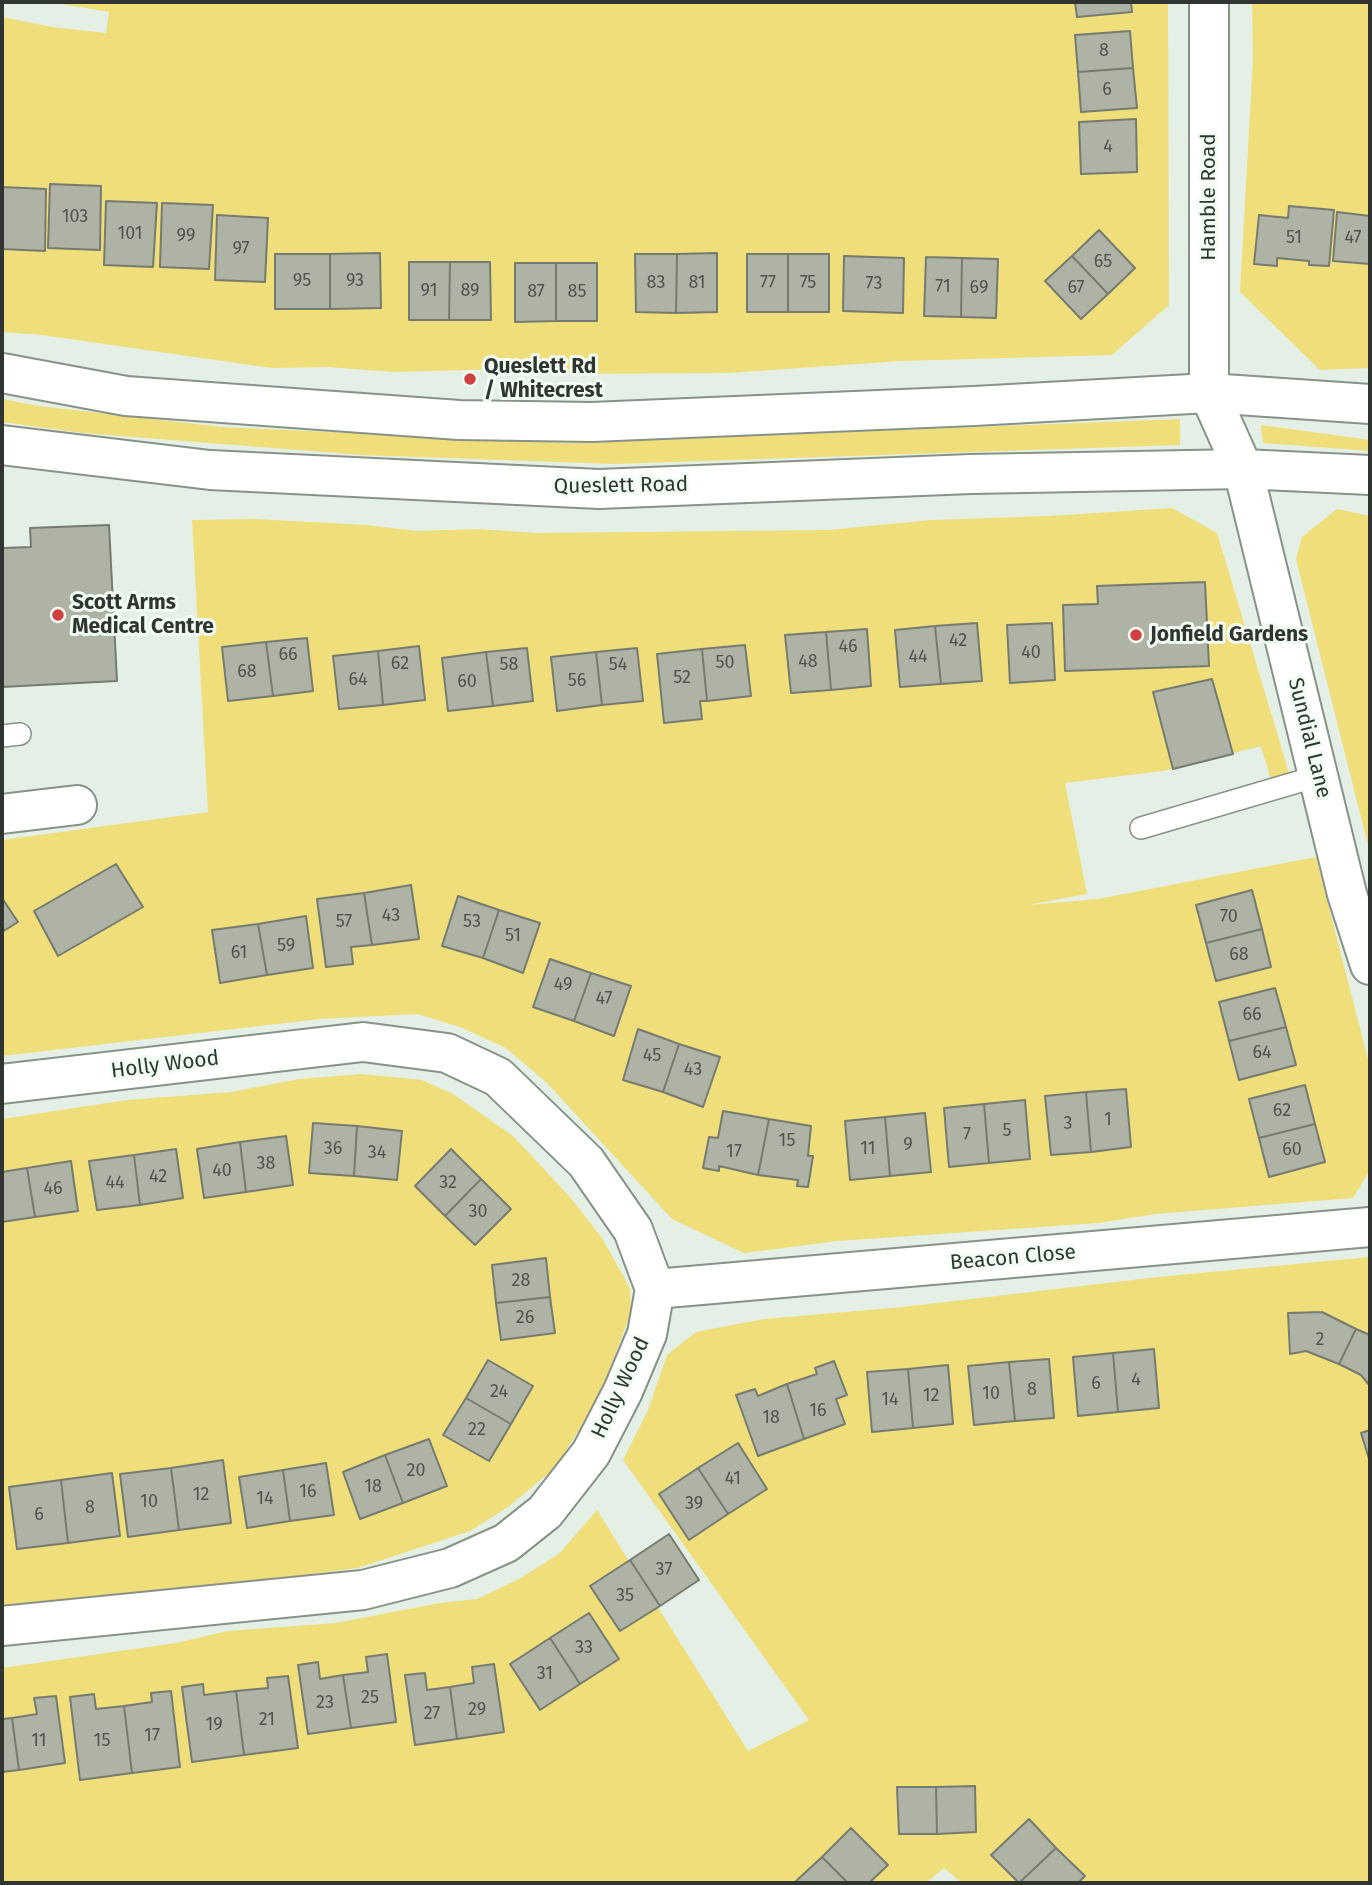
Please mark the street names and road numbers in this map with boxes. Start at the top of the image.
street label: Hamble Road [1196,133,1222,261]
street label: Queslett Road [553,472,689,500]
street label: Sundial Lane [1282,675,1336,801]
street label: Holly Wood [109,1046,221,1084]
street label: Beacon Close [949,1240,1077,1276]
street label: Holly Wood [587,1333,655,1443]

